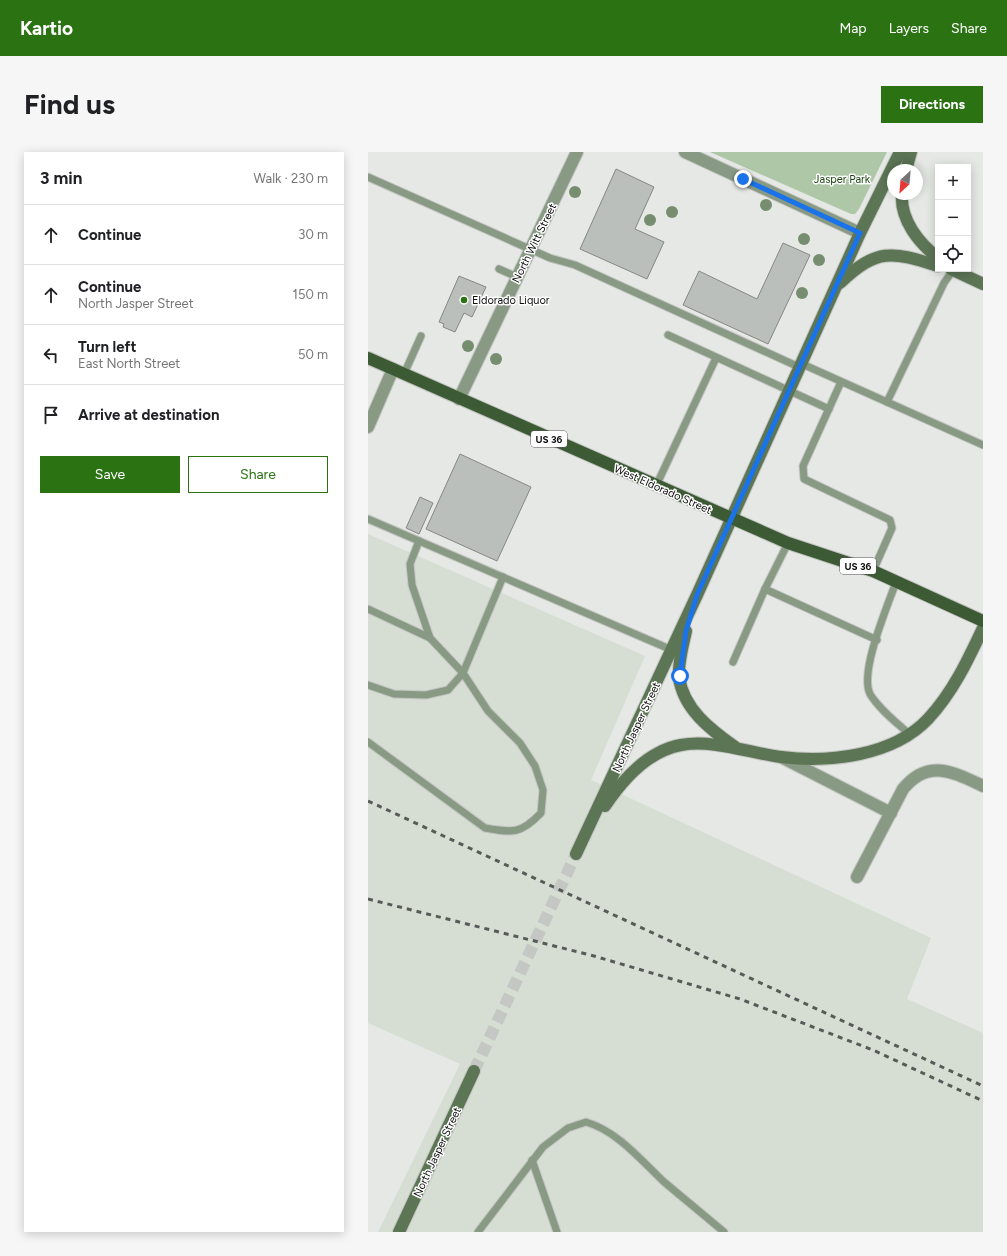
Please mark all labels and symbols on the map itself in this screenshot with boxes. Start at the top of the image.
north arrow [887,164,923,200]
route end [734,170,752,188]
park label: Jasper Park [814,173,871,186]
street label: North Witt Street [510,201,559,285]
place label: Eldorado Liquor [472,294,550,307]
marker: Eldorado Liquor [459,295,469,305]
road number: US 36 [531,431,567,447]
street label: West Eldorado Street [612,462,714,517]
road number: US 36 [840,558,876,574]
route start [671,667,689,685]
street label: North Jasper Street [610,680,663,774]
street label: North Jasper Street [411,1105,464,1199]

